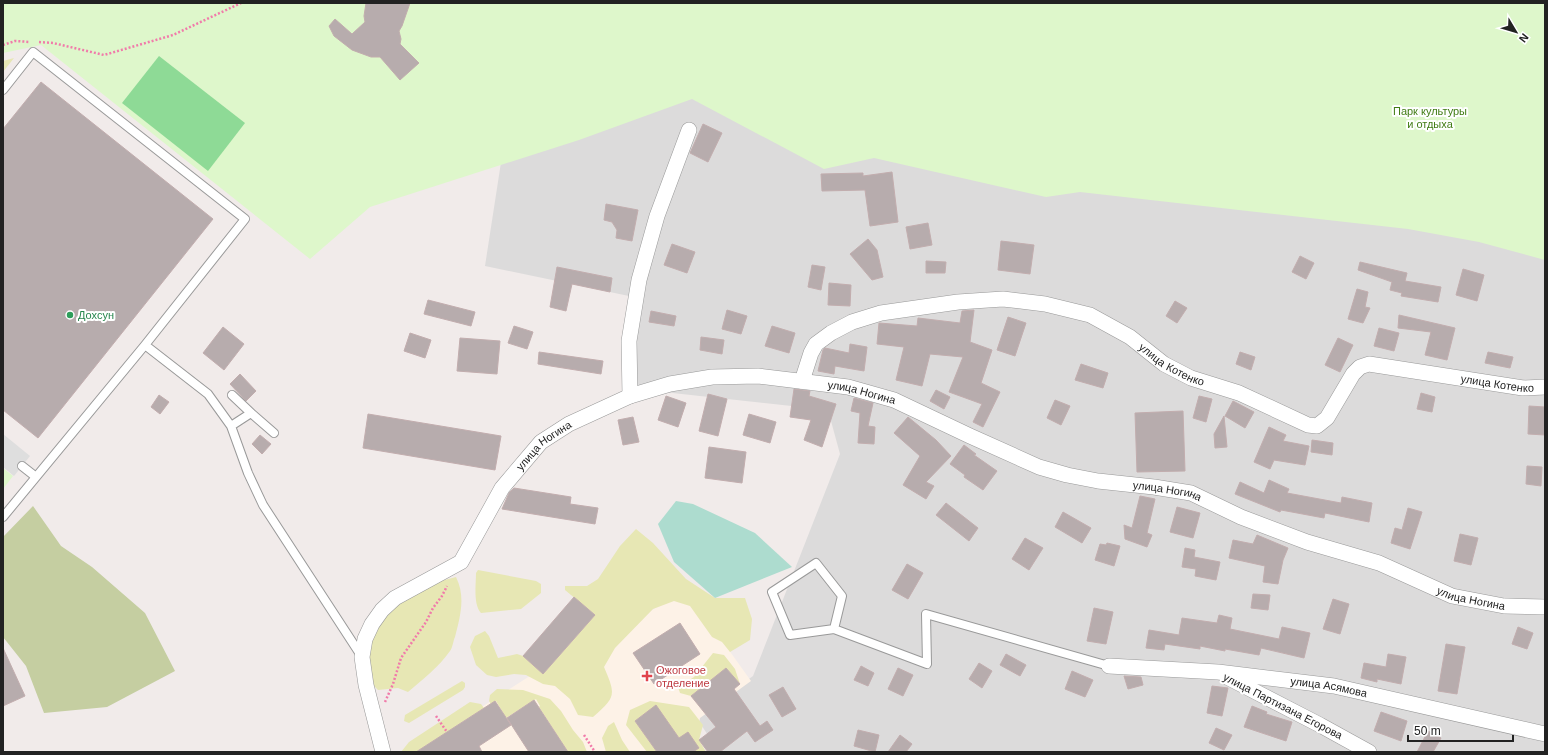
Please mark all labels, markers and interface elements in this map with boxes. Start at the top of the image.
north arrow [1496,12,1536,52]
text: N [1517,31,1531,45]
park label: Парк культуры и отдыха [1393,105,1467,130]
place label: Дохсун [78,309,114,321]
marker: Дохсун [65,310,75,320]
street label: улица Котенко [1137,341,1206,388]
street label: улица Котенко [1460,372,1534,394]
street label: улица Ногина [827,379,898,406]
street label: улица Ногина [514,418,574,473]
street label: улица Ногина [1132,479,1205,504]
street label: улица Ногина [1435,584,1507,612]
place label: Ожоговое отделение [656,664,710,689]
marker: Ожоговое отделение [641,670,653,682]
street label: улица Партизана Егорова [1221,671,1345,742]
street label: улица Асямова [1290,675,1369,700]
scale bar [1408,717,1513,743]
text: 50 m [1414,724,1441,738]

